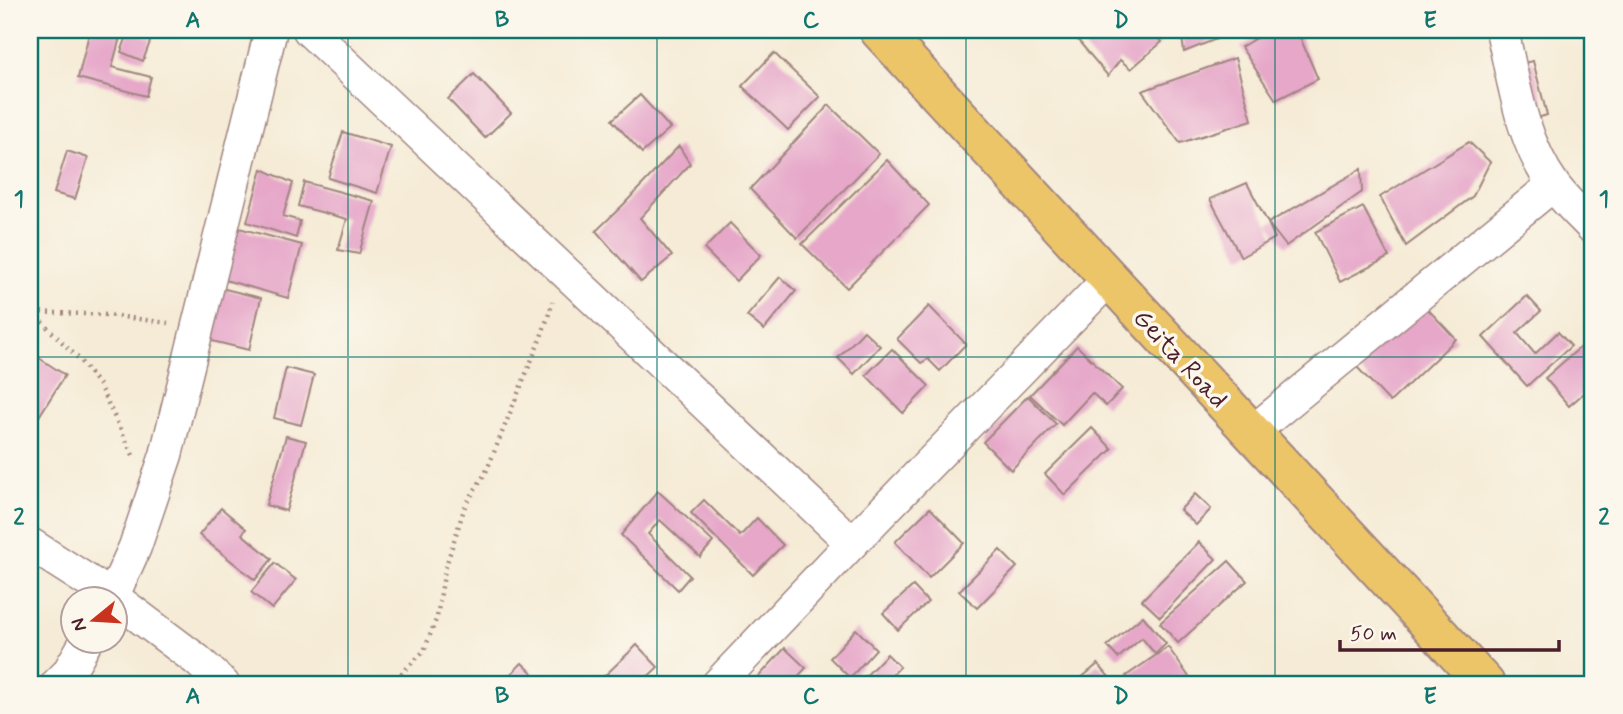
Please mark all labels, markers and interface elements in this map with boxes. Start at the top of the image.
text: A [185,6,201,36]
text: B [495,6,510,36]
text: C [803,6,820,36]
text: D [1113,6,1129,36]
text: E [1423,6,1437,36]
text: 1 [14,185,24,215]
text: 1 [1599,185,1609,215]
street label: Geita Road [1125,302,1234,417]
text: 2 [13,503,25,533]
text: 2 [1598,503,1610,533]
north arrow [60,584,130,654]
scale bar [1340,609,1558,653]
text: N [65,615,93,635]
text: 50 m [1350,620,1397,648]
text: A [185,682,201,712]
text: B [495,682,510,712]
text: C [803,682,820,712]
text: D [1113,682,1129,712]
text: E [1423,682,1437,712]

